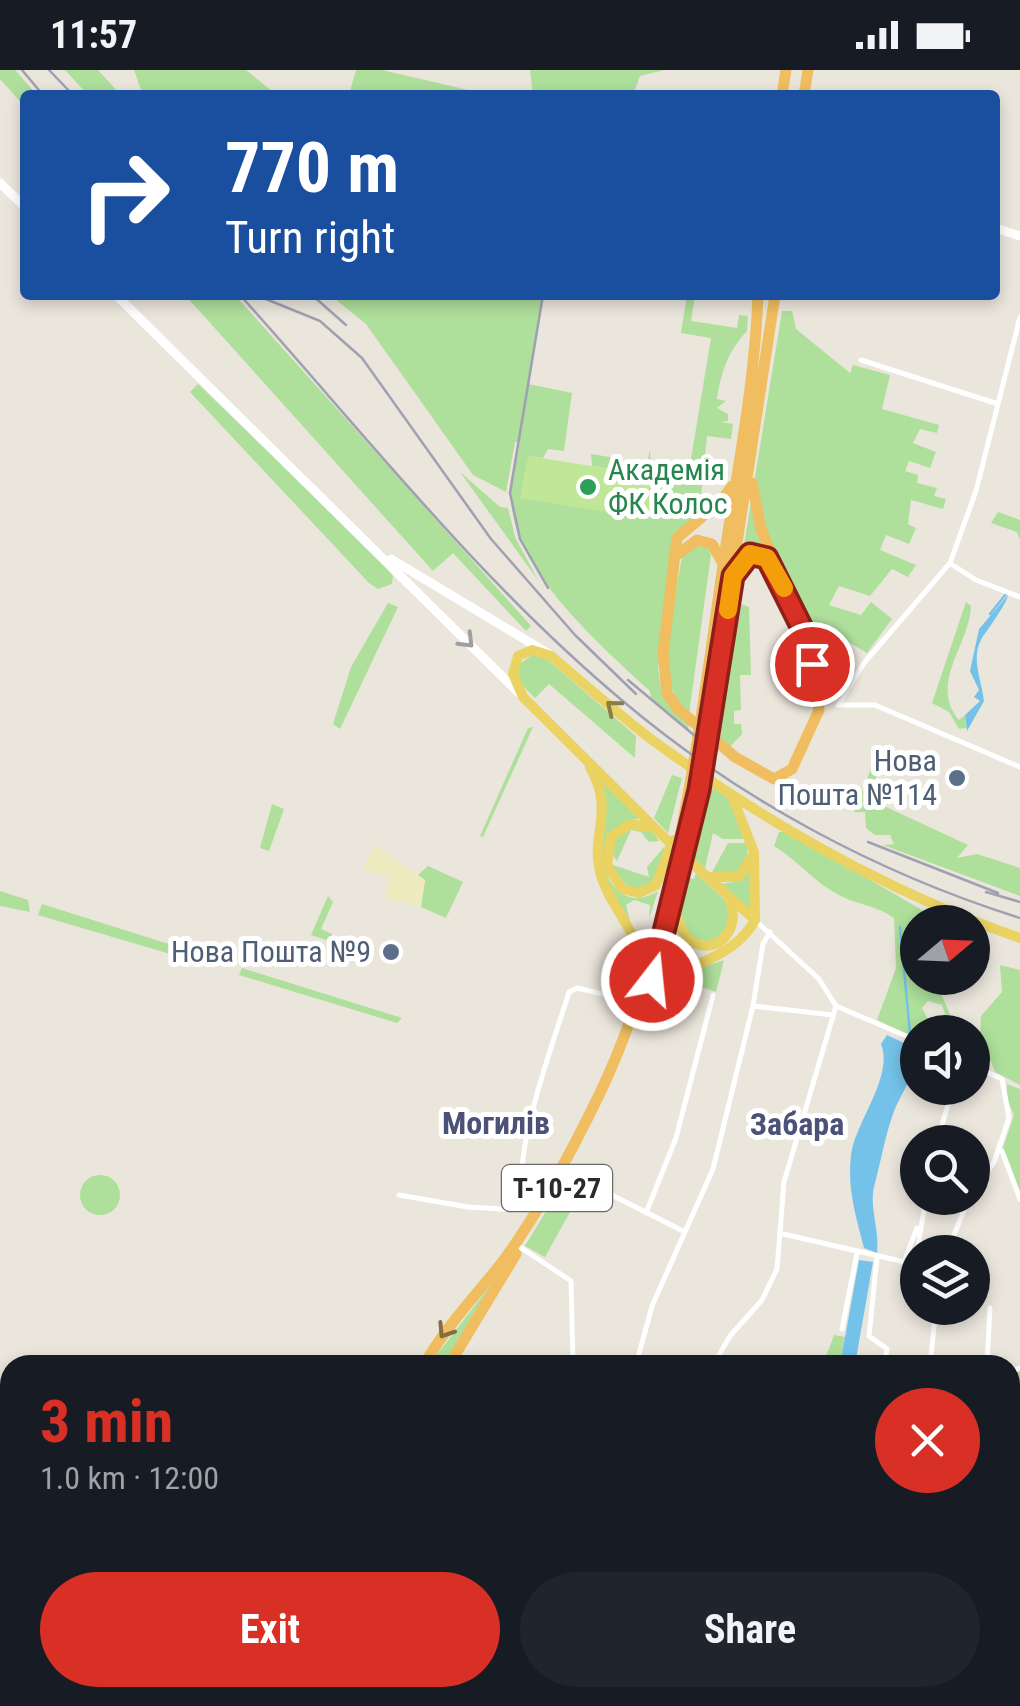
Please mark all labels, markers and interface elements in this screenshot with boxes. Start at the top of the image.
text: 11:57 [50,13,137,57]
text: 770 m [225,127,399,209]
icon: right [60,130,190,260]
text: Turn right [225,211,395,264]
place label: Академія ФК Колос [608,452,728,521]
marker: Академія ФК Колос [577,476,599,498]
pin [770,622,855,707]
one-way arrow [456,629,474,647]
icon: arrive [785,637,840,692]
one-way arrow [606,700,624,718]
place label: Нова Пошта №114 [777,743,937,812]
marker: Нова Пошта №114 [946,767,968,789]
north arrow [900,905,990,995]
map controls [900,905,990,1325]
position arrow [600,928,704,1032]
place label: Нова Пошта №9 [171,934,371,969]
marker: Нова Пошта №9 [380,941,402,963]
button: sound [900,1015,990,1105]
district label: Могилів [442,1104,550,1142]
district label: Забара [750,1105,844,1143]
button: search [900,1125,990,1215]
road number: Т-10-27 [502,1165,612,1211]
button: layers [900,1235,990,1325]
one-way arrow [438,1320,457,1338]
text: 3 min [40,1386,173,1457]
button: close [875,1388,980,1493]
text: 1.0 km · 12:00 [40,1459,219,1497]
button: Exit [40,1572,500,1687]
button: Share [520,1572,980,1687]

